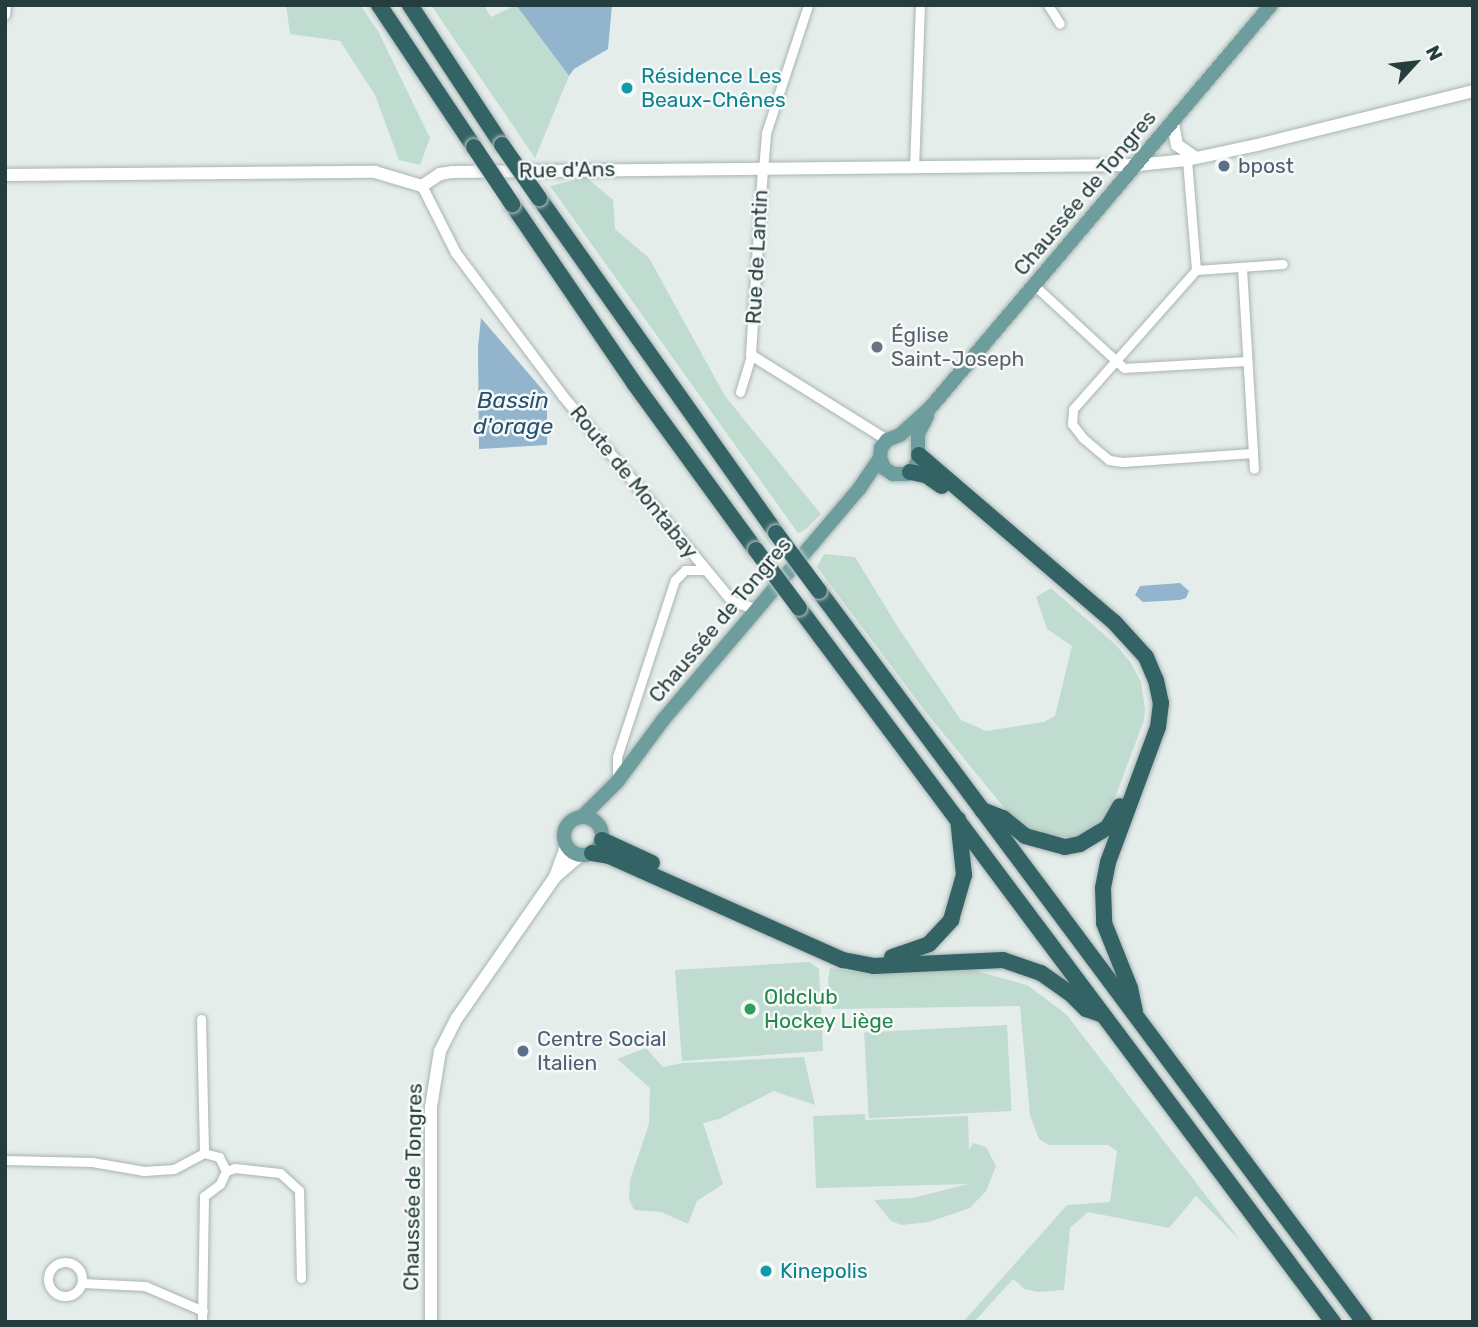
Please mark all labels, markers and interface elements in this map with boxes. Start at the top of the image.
north arrow [1380,28,1450,98]
text: N [1421,42,1448,65]
place label: Résidence Les Beaux-Chênes [641,63,786,113]
marker: Résidence Les Beaux-Chênes [619,80,635,96]
street label: Chaussée de Tongres [1008,105,1162,281]
place label: bpost [1238,153,1294,179]
street label: Rue d'Ans [519,157,615,183]
marker: bpost [1216,158,1232,174]
street label: Rue de Lantin [741,189,773,325]
place label: Église Saint-Joseph [891,322,1024,372]
marker: Église Saint-Joseph [869,339,885,355]
water label: Bassin d'orage [473,386,553,440]
street label: Route de Montabay [565,400,703,564]
street label: Chaussée de Tongres [643,532,797,708]
place label: Oldclub Hockey Liège [764,984,894,1034]
marker: Oldclub Hockey Liège [742,1001,758,1017]
place label: Centre Social Italien [537,1026,667,1076]
marker: Centre Social Italien [515,1043,531,1059]
street label: Chaussée de Tongres [399,1083,427,1291]
place label: Kinepolis [780,1258,868,1284]
marker: Kinepolis [758,1263,774,1279]

